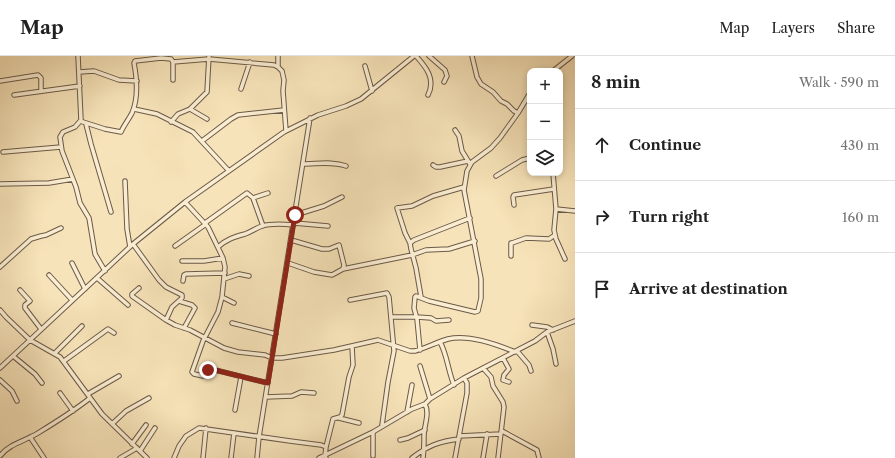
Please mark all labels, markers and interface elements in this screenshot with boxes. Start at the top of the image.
text: Map [20,16,64,39]
text: Map [719,19,749,37]
text: Layers [771,19,815,37]
text: Share [837,19,875,37]
map controls [527,68,563,176]
button: + [527,68,563,104]
text: 8 min [591,72,640,92]
text: Walk · 590 m [799,74,879,90]
button: − [527,104,563,140]
icon: ahead [591,134,613,156]
text: Continue [629,135,701,154]
text: 430 m [841,137,879,153]
button: layers [527,140,563,176]
route start [286,206,304,224]
icon: right [591,206,613,228]
text: Turn right [629,207,709,226]
text: 160 m [842,209,879,225]
icon: arrive [591,278,613,300]
text: Arrive at destination [629,279,788,298]
route end [199,361,217,379]

